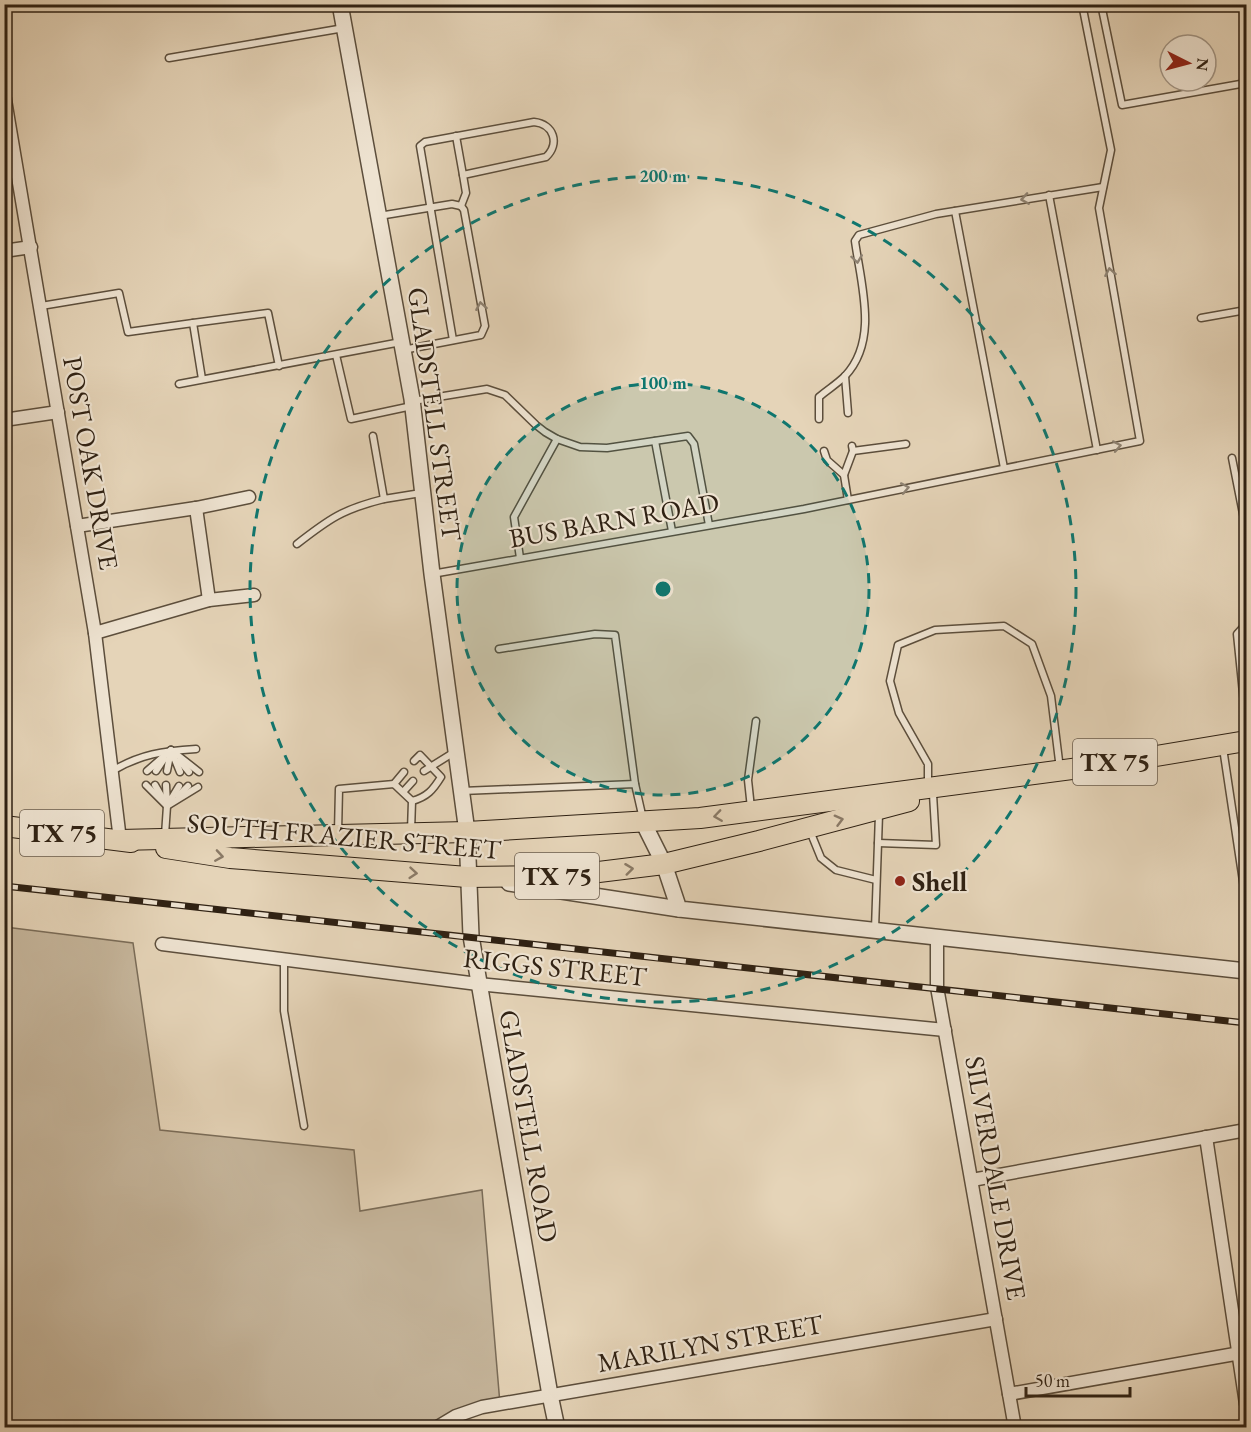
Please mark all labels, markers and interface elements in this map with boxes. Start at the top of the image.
north arrow [1158,33,1218,93]
text: N [1191,57,1214,72]
text: 200 m [639,164,687,187]
one-way arrow [1020,193,1029,205]
one-way arrow [851,254,863,263]
one-way arrow [1104,267,1117,277]
street label: GLADSTELL STREET [400,285,470,544]
one-way arrow [476,301,488,311]
street label: POST OAK DRIVE [55,354,127,572]
text: 100 m [639,371,687,394]
one-way arrow [1112,440,1122,453]
one-way arrow [900,482,910,495]
street label: BUS BARN ROAD [506,484,722,556]
centre of rings [653,579,673,599]
road number: TX 75 [1073,739,1157,785]
street label: SOUTH FRAZIER STREET [186,805,503,867]
one-way arrow [713,809,722,822]
road number: TX 75 [20,810,104,856]
one-way arrow [834,814,844,827]
one-way arrow [214,850,224,862]
road number: TX 75 [515,853,599,899]
one-way arrow [624,863,633,875]
place label: Shell [912,864,967,899]
one-way arrow [409,866,418,879]
marker: Shell [893,874,907,888]
street label: RIGGS STREET [462,940,649,994]
street label: GLADSTELL ROAD [491,1007,567,1245]
street label: SILVERDALE DRIVE [957,1053,1035,1303]
street label: MARILYN STREET [595,1306,826,1380]
scale bar [1026,1360,1130,1398]
text: 50 m [1035,1369,1070,1392]

